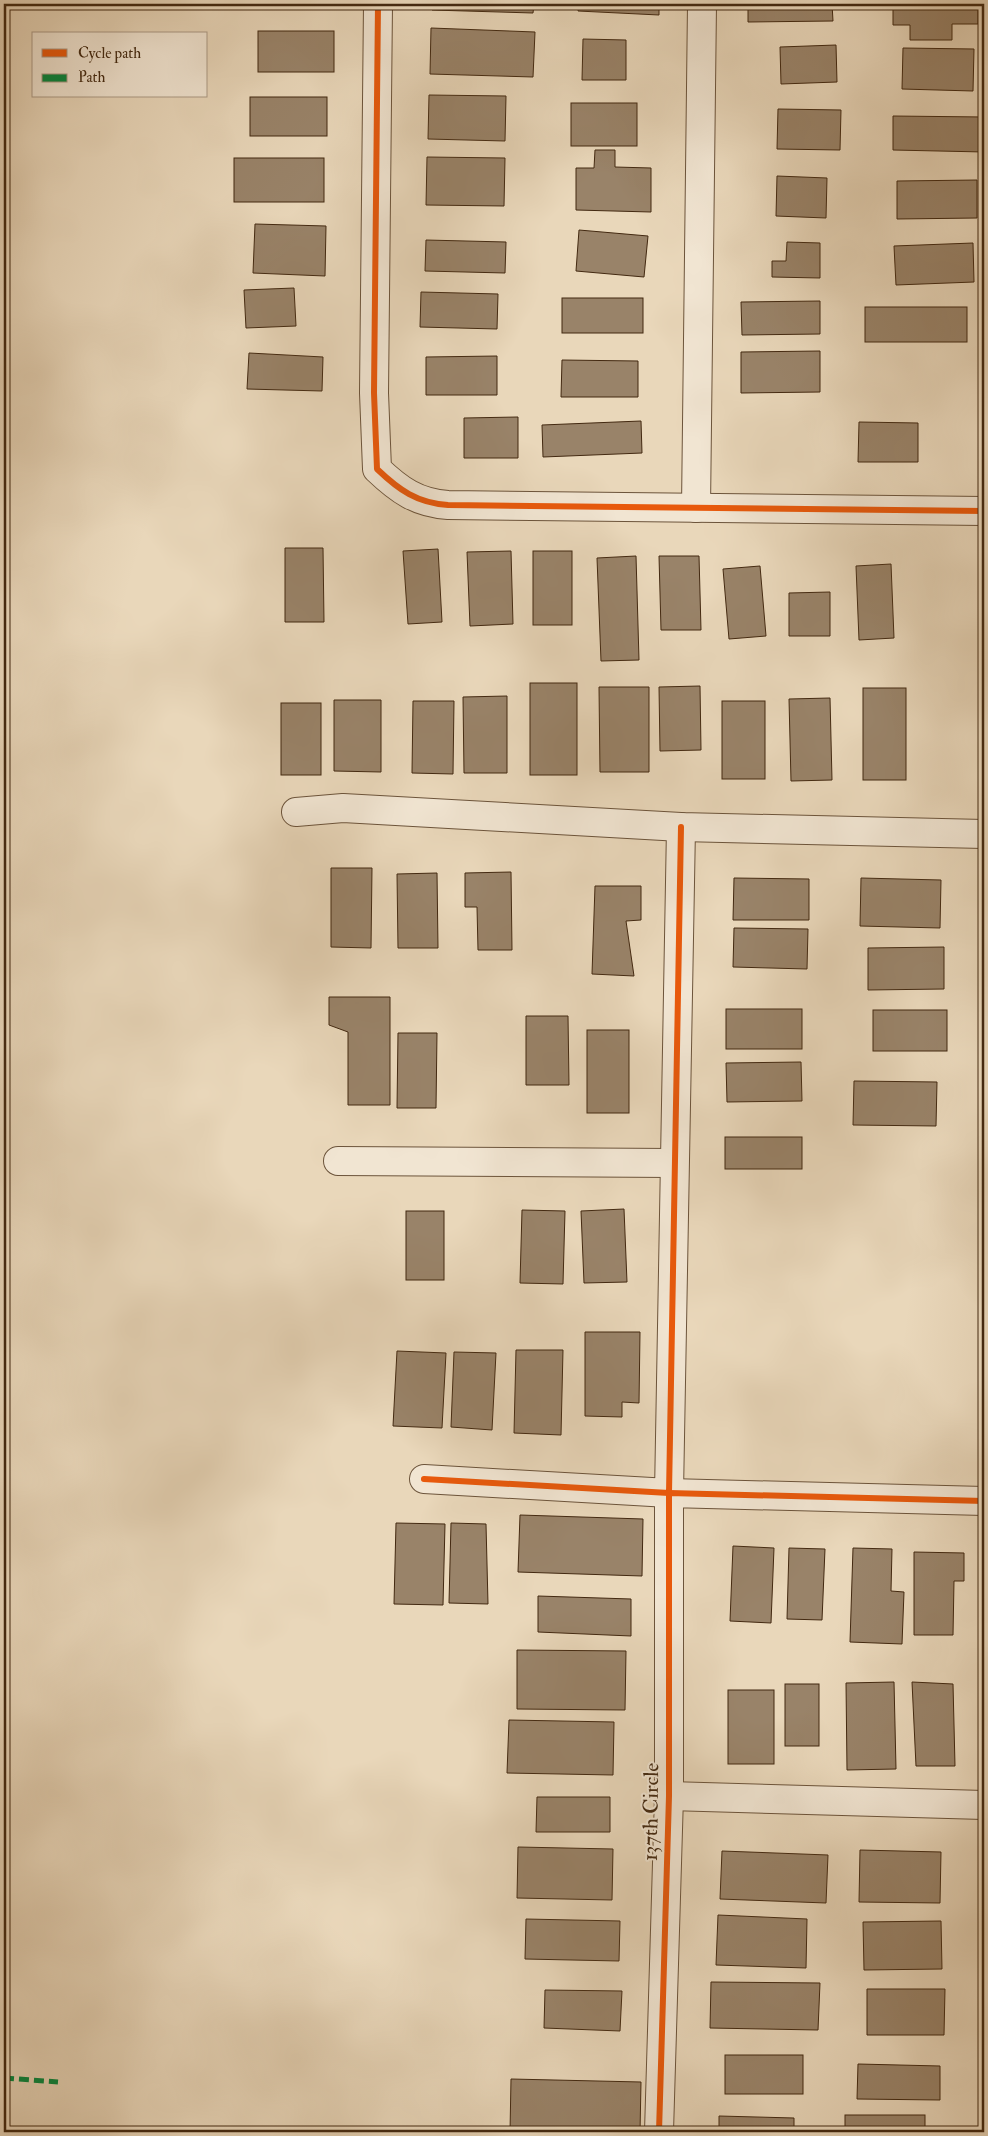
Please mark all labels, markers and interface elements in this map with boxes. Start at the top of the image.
legend [32,32,208,98]
text: Cycle path [78,44,141,64]
text: Path [78,68,105,87]
street label: 137th Circle [637,1762,665,1861]

